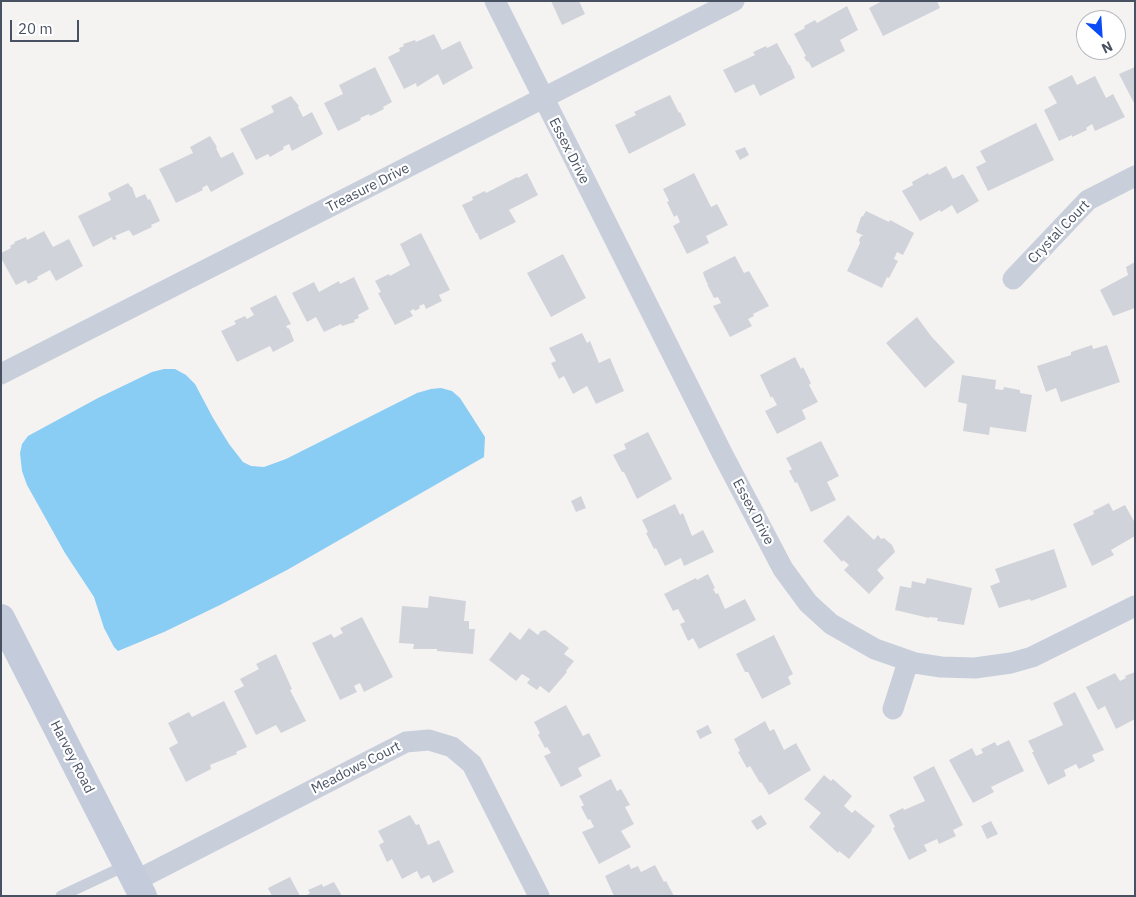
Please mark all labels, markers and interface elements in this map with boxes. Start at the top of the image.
scale bar [12,10,81,42]
north arrow [1076,10,1126,60]
text: 20 m [18,19,53,38]
text: N [1099,37,1116,58]
street label: Essex Drive [545,115,593,187]
street label: Treasure Drive [324,160,412,216]
street label: Crystal Court [1025,197,1093,267]
street label: Essex Drive [729,476,777,548]
street label: Harvey Road [46,718,98,796]
street label: Meadows Court [309,738,403,798]

